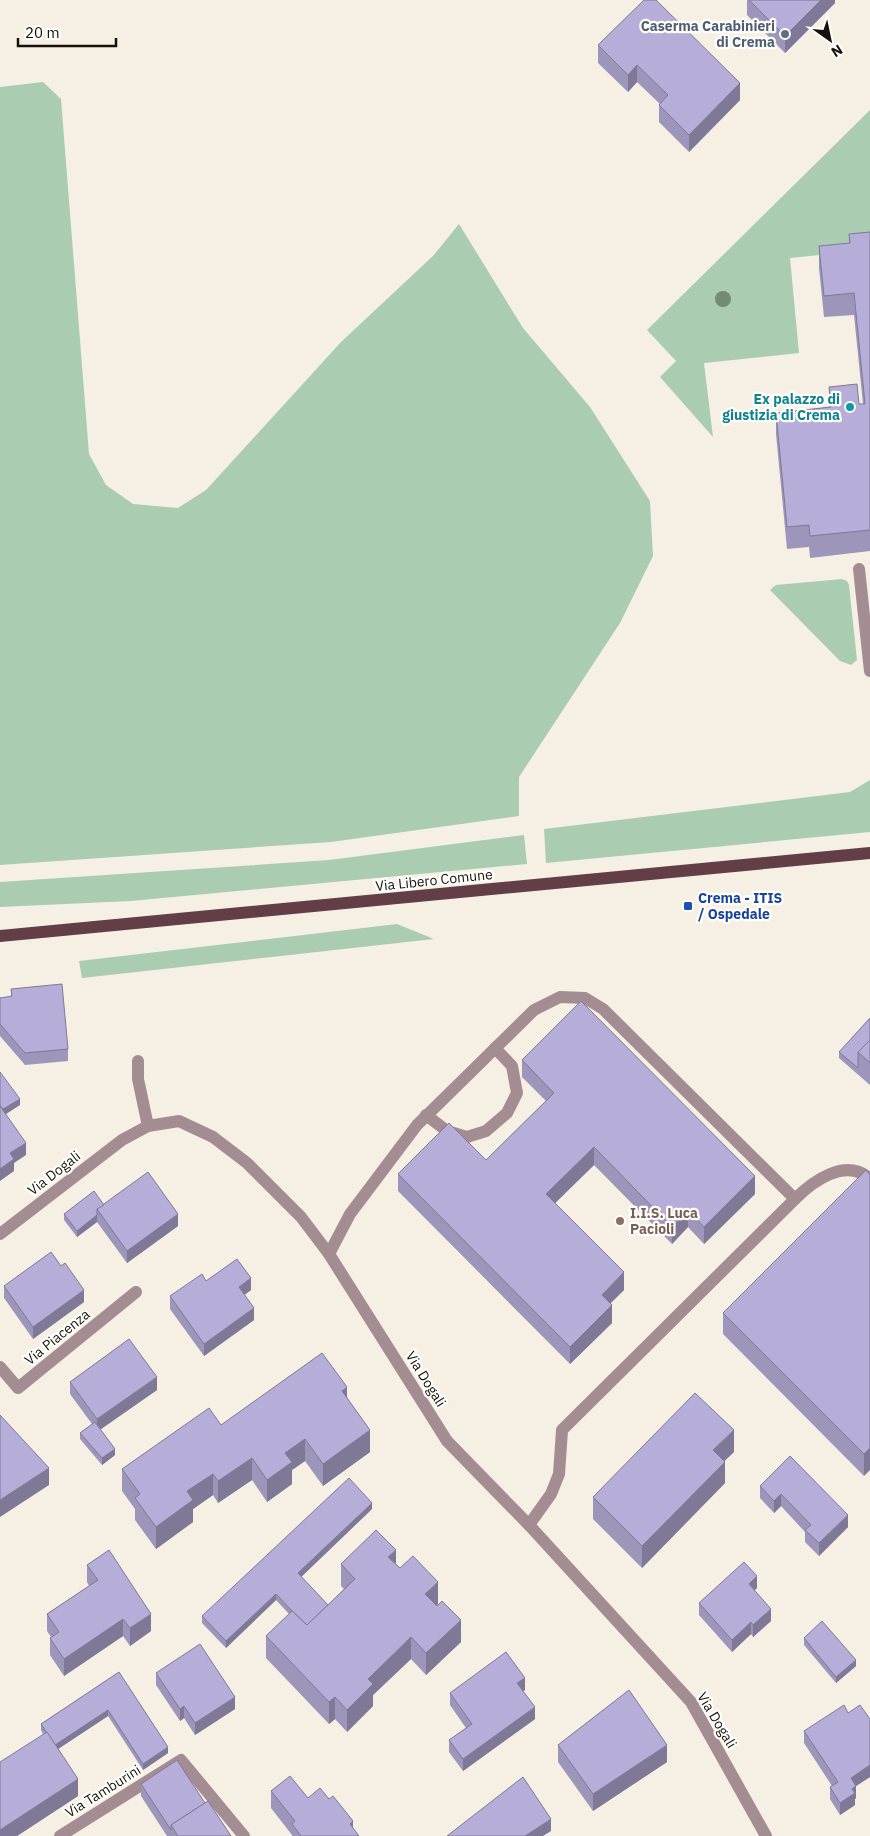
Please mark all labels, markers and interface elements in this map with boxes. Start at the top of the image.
scale bar [18,15,115,47]
north arrow [805,15,855,65]
place label: Caserma Carabinieri di Crema [641,17,775,51]
text: 20 m [25,23,60,42]
marker: Caserma Carabinieri di Crema [779,28,791,40]
text: N [828,41,846,61]
place label: Ex palazzo di giustizia di Crema [722,390,840,424]
marker: Ex palazzo di giustizia di Crema [844,401,856,413]
street label: Via Libero Comune [375,865,494,895]
place label: Crema - ITIS / Ospedale [698,889,782,923]
marker: Crema - ITIS / Ospedale [682,900,694,912]
street label: Via Dogali [24,1147,84,1199]
place label: I.I.S. Luca Pacioli [630,1204,698,1238]
marker: I.I.S. Luca Pacioli [614,1215,626,1227]
street label: Via Piacenza [21,1305,94,1369]
street label: Via Dogali [402,1348,450,1410]
street label: Via Dogali [693,1689,741,1751]
street label: Via Tamburini [62,1761,144,1821]

